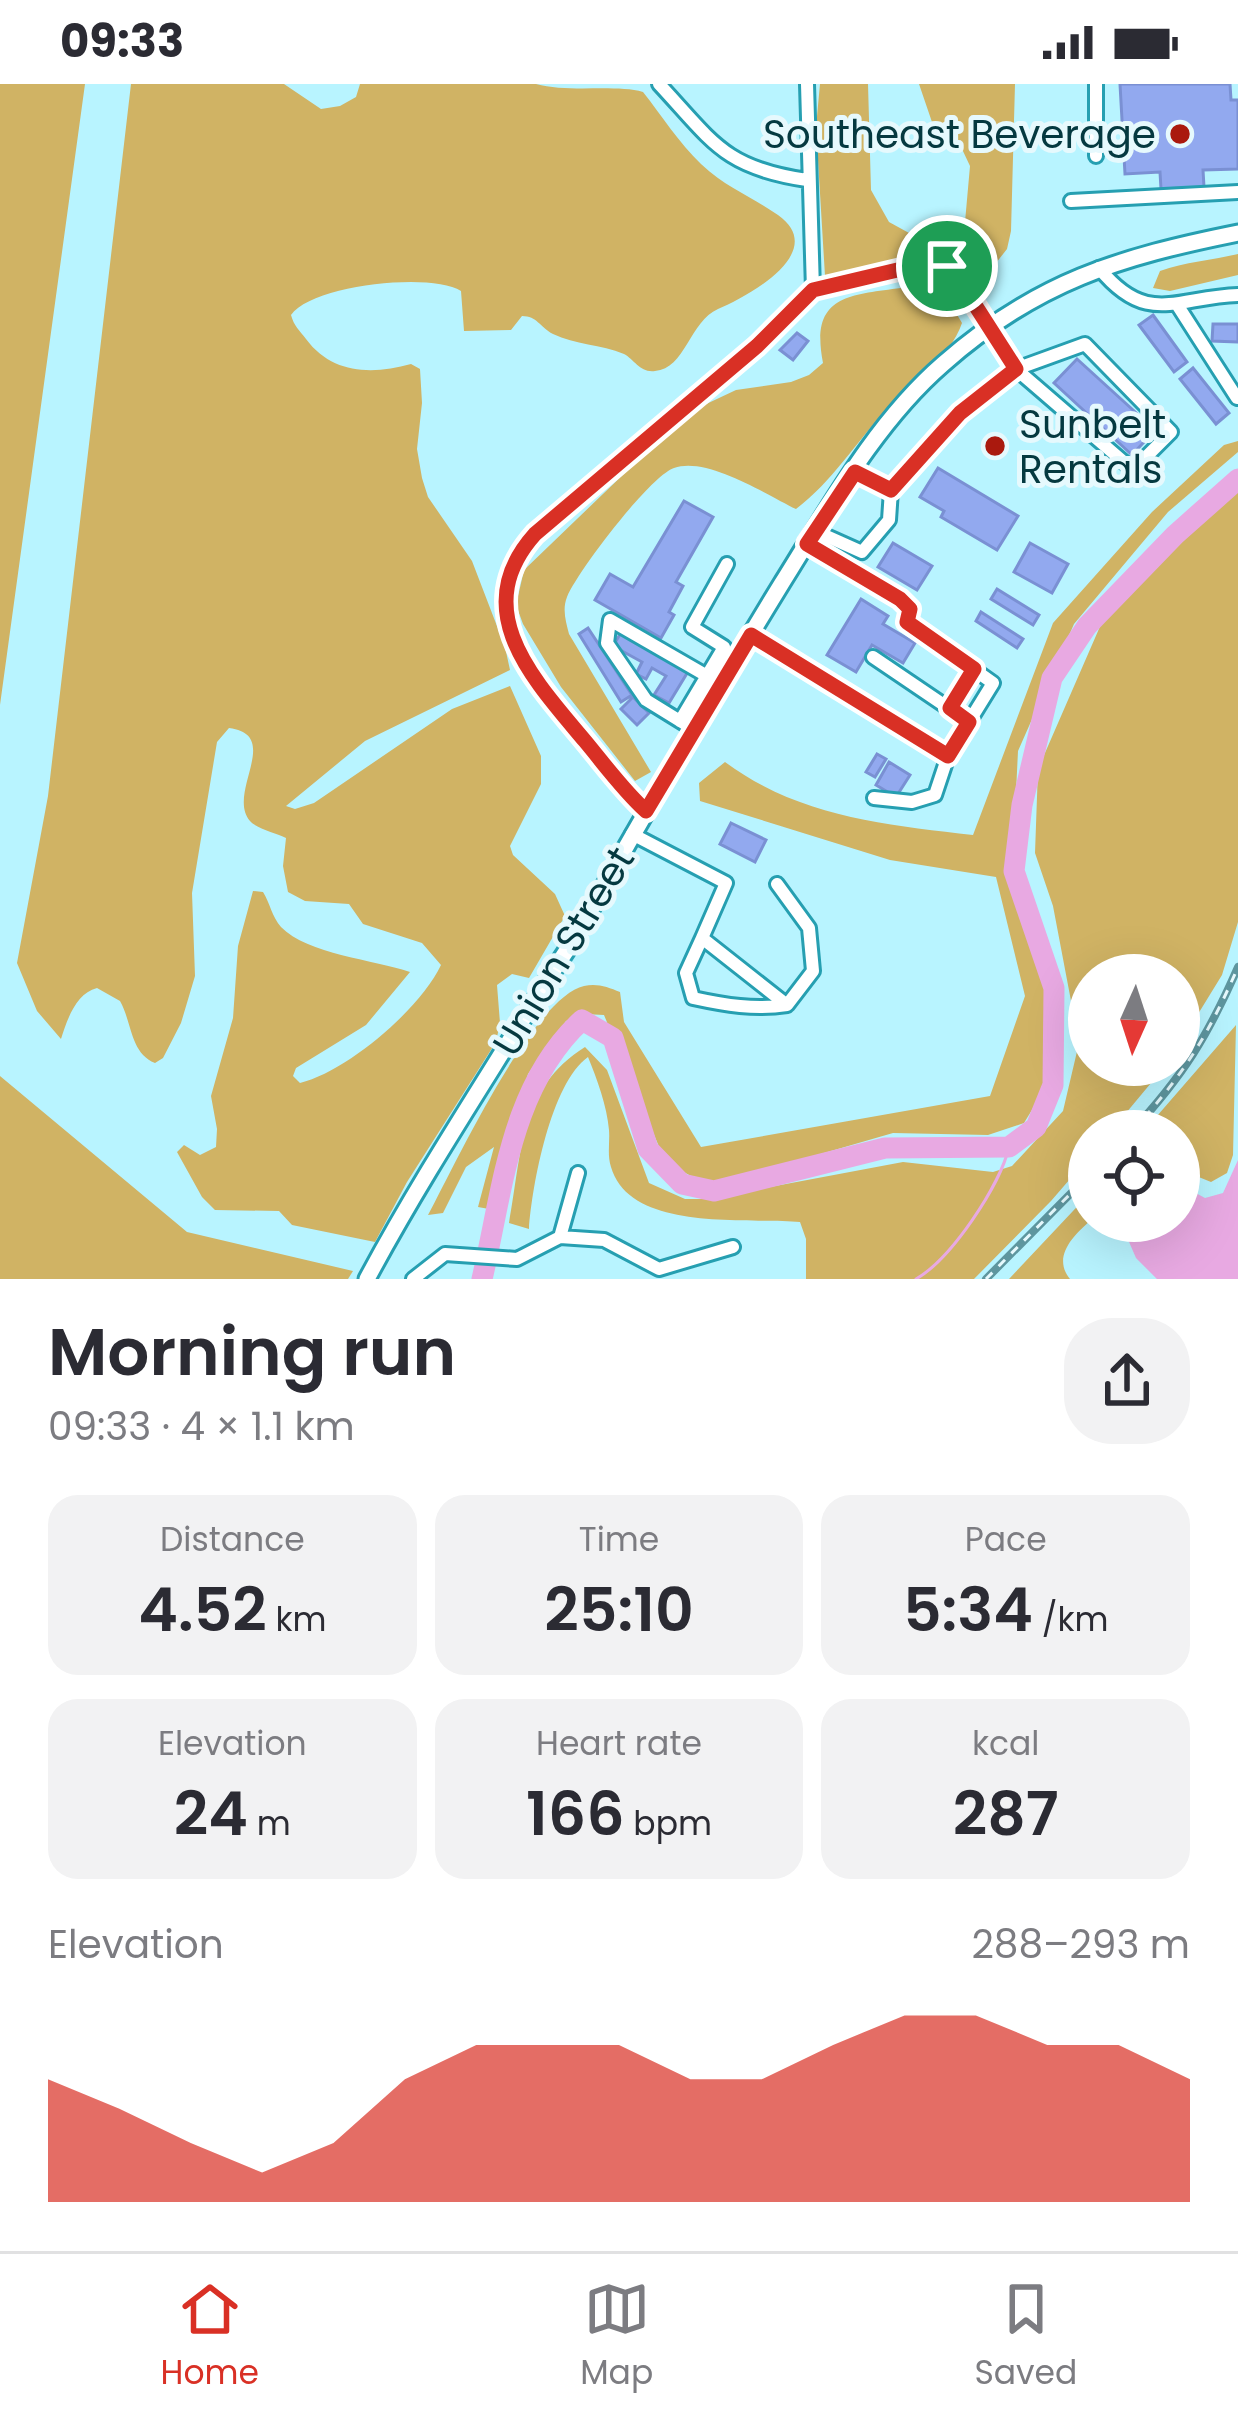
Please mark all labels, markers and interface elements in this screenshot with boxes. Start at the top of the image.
text: 09:33 [60,10,184,73]
place label: Southeast Beverage [763,107,1156,162]
marker: Southeast Beverage [1167,121,1193,147]
pin [896,215,998,317]
icon: arrive [914,233,980,299]
place label: Sunbelt Rentals [1019,397,1166,497]
marker: Sunbelt Rentals [982,433,1008,459]
street label: Union Street [479,836,648,1066]
north arrow [1068,954,1200,1086]
map controls [1068,954,1200,1242]
button: locate [1068,1110,1200,1242]
text: Morning run [48,1306,456,1398]
button: share [1064,1318,1190,1444]
text: 09:33 · 4 × 1.1 km [48,1399,355,1454]
text: Distance [160,1516,305,1563]
text: Time [579,1516,659,1563]
text: Pace [965,1516,1047,1563]
text: 4.52 [138,1568,267,1652]
text: 25:10 [544,1568,694,1652]
text: 5:34 [903,1568,1033,1652]
text: km [267,1596,326,1643]
text: /km [1033,1596,1108,1643]
text: Elevation [158,1720,307,1767]
text: Heart rate [536,1720,702,1767]
text: kcal [972,1720,1039,1767]
text: 24 [174,1772,248,1856]
text: 166 [526,1772,625,1856]
text: 287 [953,1772,1059,1856]
text: m [248,1800,291,1847]
text: bpm [625,1800,712,1847]
text: Elevation [48,1917,224,1972]
text: 288–293 m [971,1917,1190,1972]
tab: Home [161,2276,259,2398]
tab: Map [580,2276,653,2398]
tab: Saved [974,2276,1077,2398]

